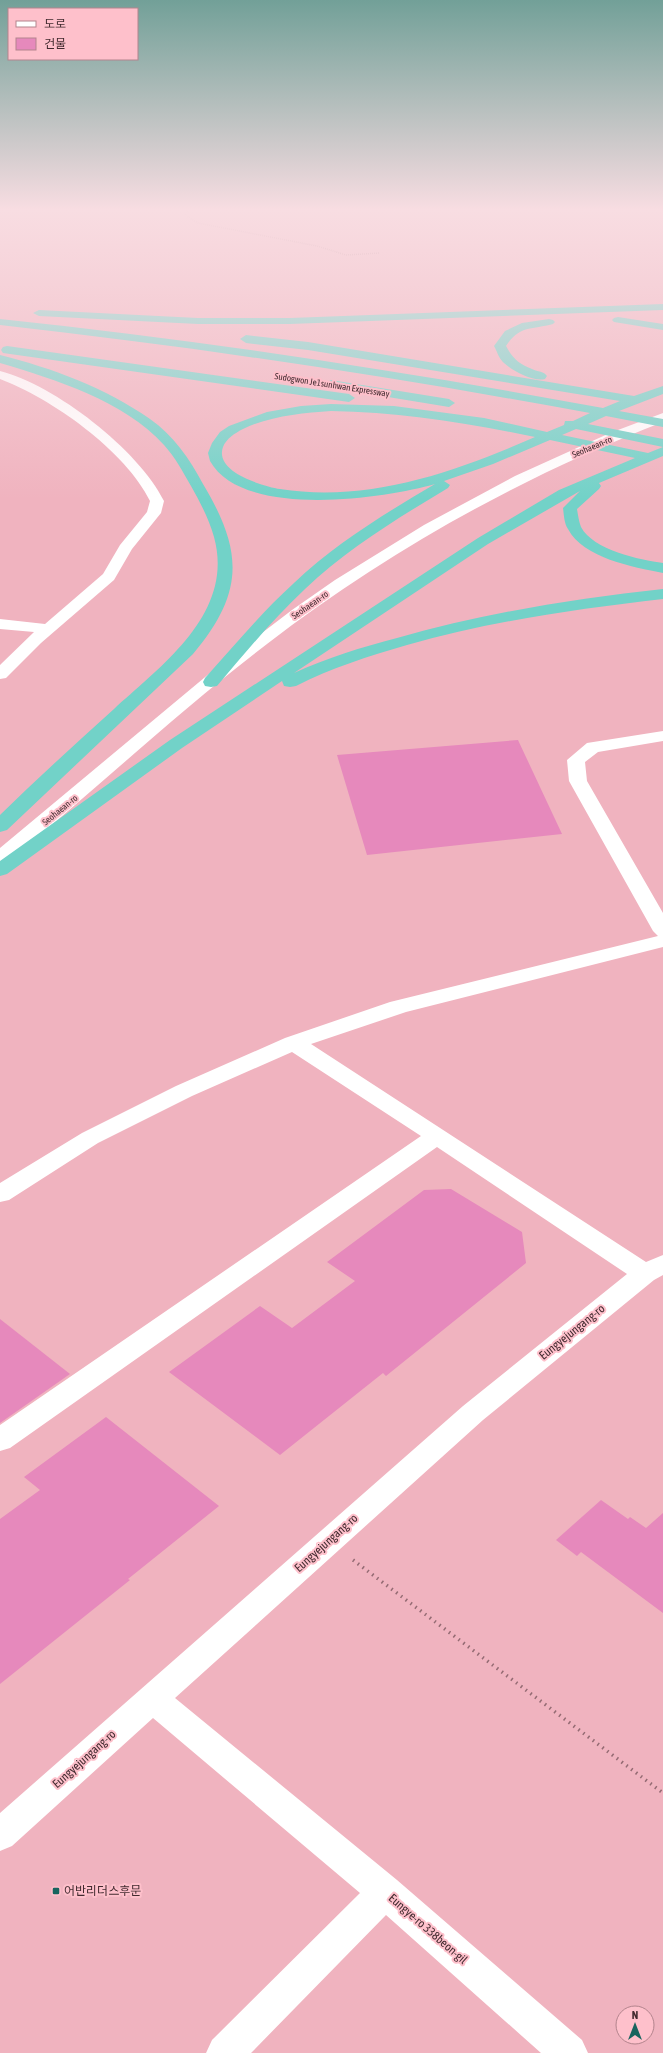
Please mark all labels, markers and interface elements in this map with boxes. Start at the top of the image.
legend [8,8,138,60]
text: 도로 [44,17,66,31]
text: 건물 [44,37,66,51]
street label: Sudogwon Je1sunhwan Expressway [274,371,390,399]
street label: Seohaean-ro [571,434,613,460]
street label: Seohaean-ro [290,589,330,621]
street label: Seohaean-ro [40,793,80,827]
street label: Eungyejungang-ro [536,1301,608,1363]
street label: Eungyejungang-ro [292,1511,361,1575]
street label: Eungyejungang-ro [50,1727,119,1791]
place label: 어반리더스후문 [64,1884,141,1898]
marker: 어반리더스후문 [51,1886,61,1896]
street label: Eungye-ro 338beon-gil [386,1891,471,1967]
north arrow [615,2005,655,2045]
text: N [632,2009,638,2021]

